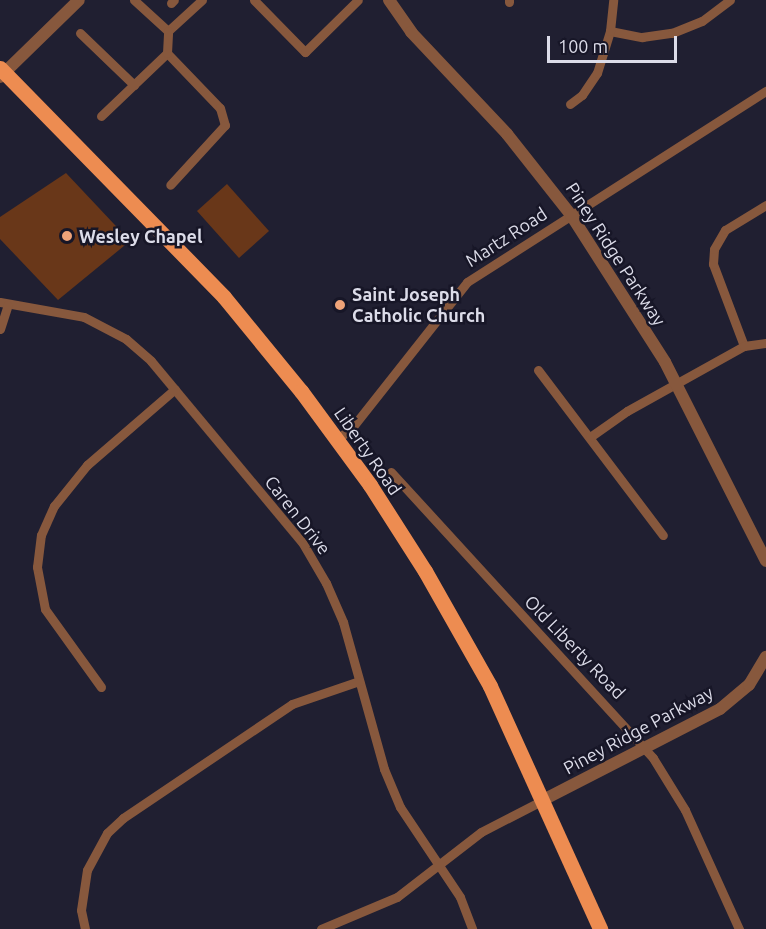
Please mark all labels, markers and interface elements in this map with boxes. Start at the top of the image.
scale bar [550,24,680,62]
text: 100 m [558,36,608,56]
street label: Piney Ridge Parkway [562,178,670,330]
street label: Martz Road [461,203,551,271]
place label: Wesley Chapel [79,225,202,247]
marker: Wesley Chapel [60,229,74,243]
place label: Saint Joseph Catholic Church [352,284,485,326]
marker: Saint Joseph Catholic Church [333,298,347,312]
street label: Liberty Road [330,403,406,499]
street label: Caren Drive [261,471,335,559]
street label: Old Liberty Road [520,591,630,703]
street label: Piney Ridge Parkway [559,681,717,779]

